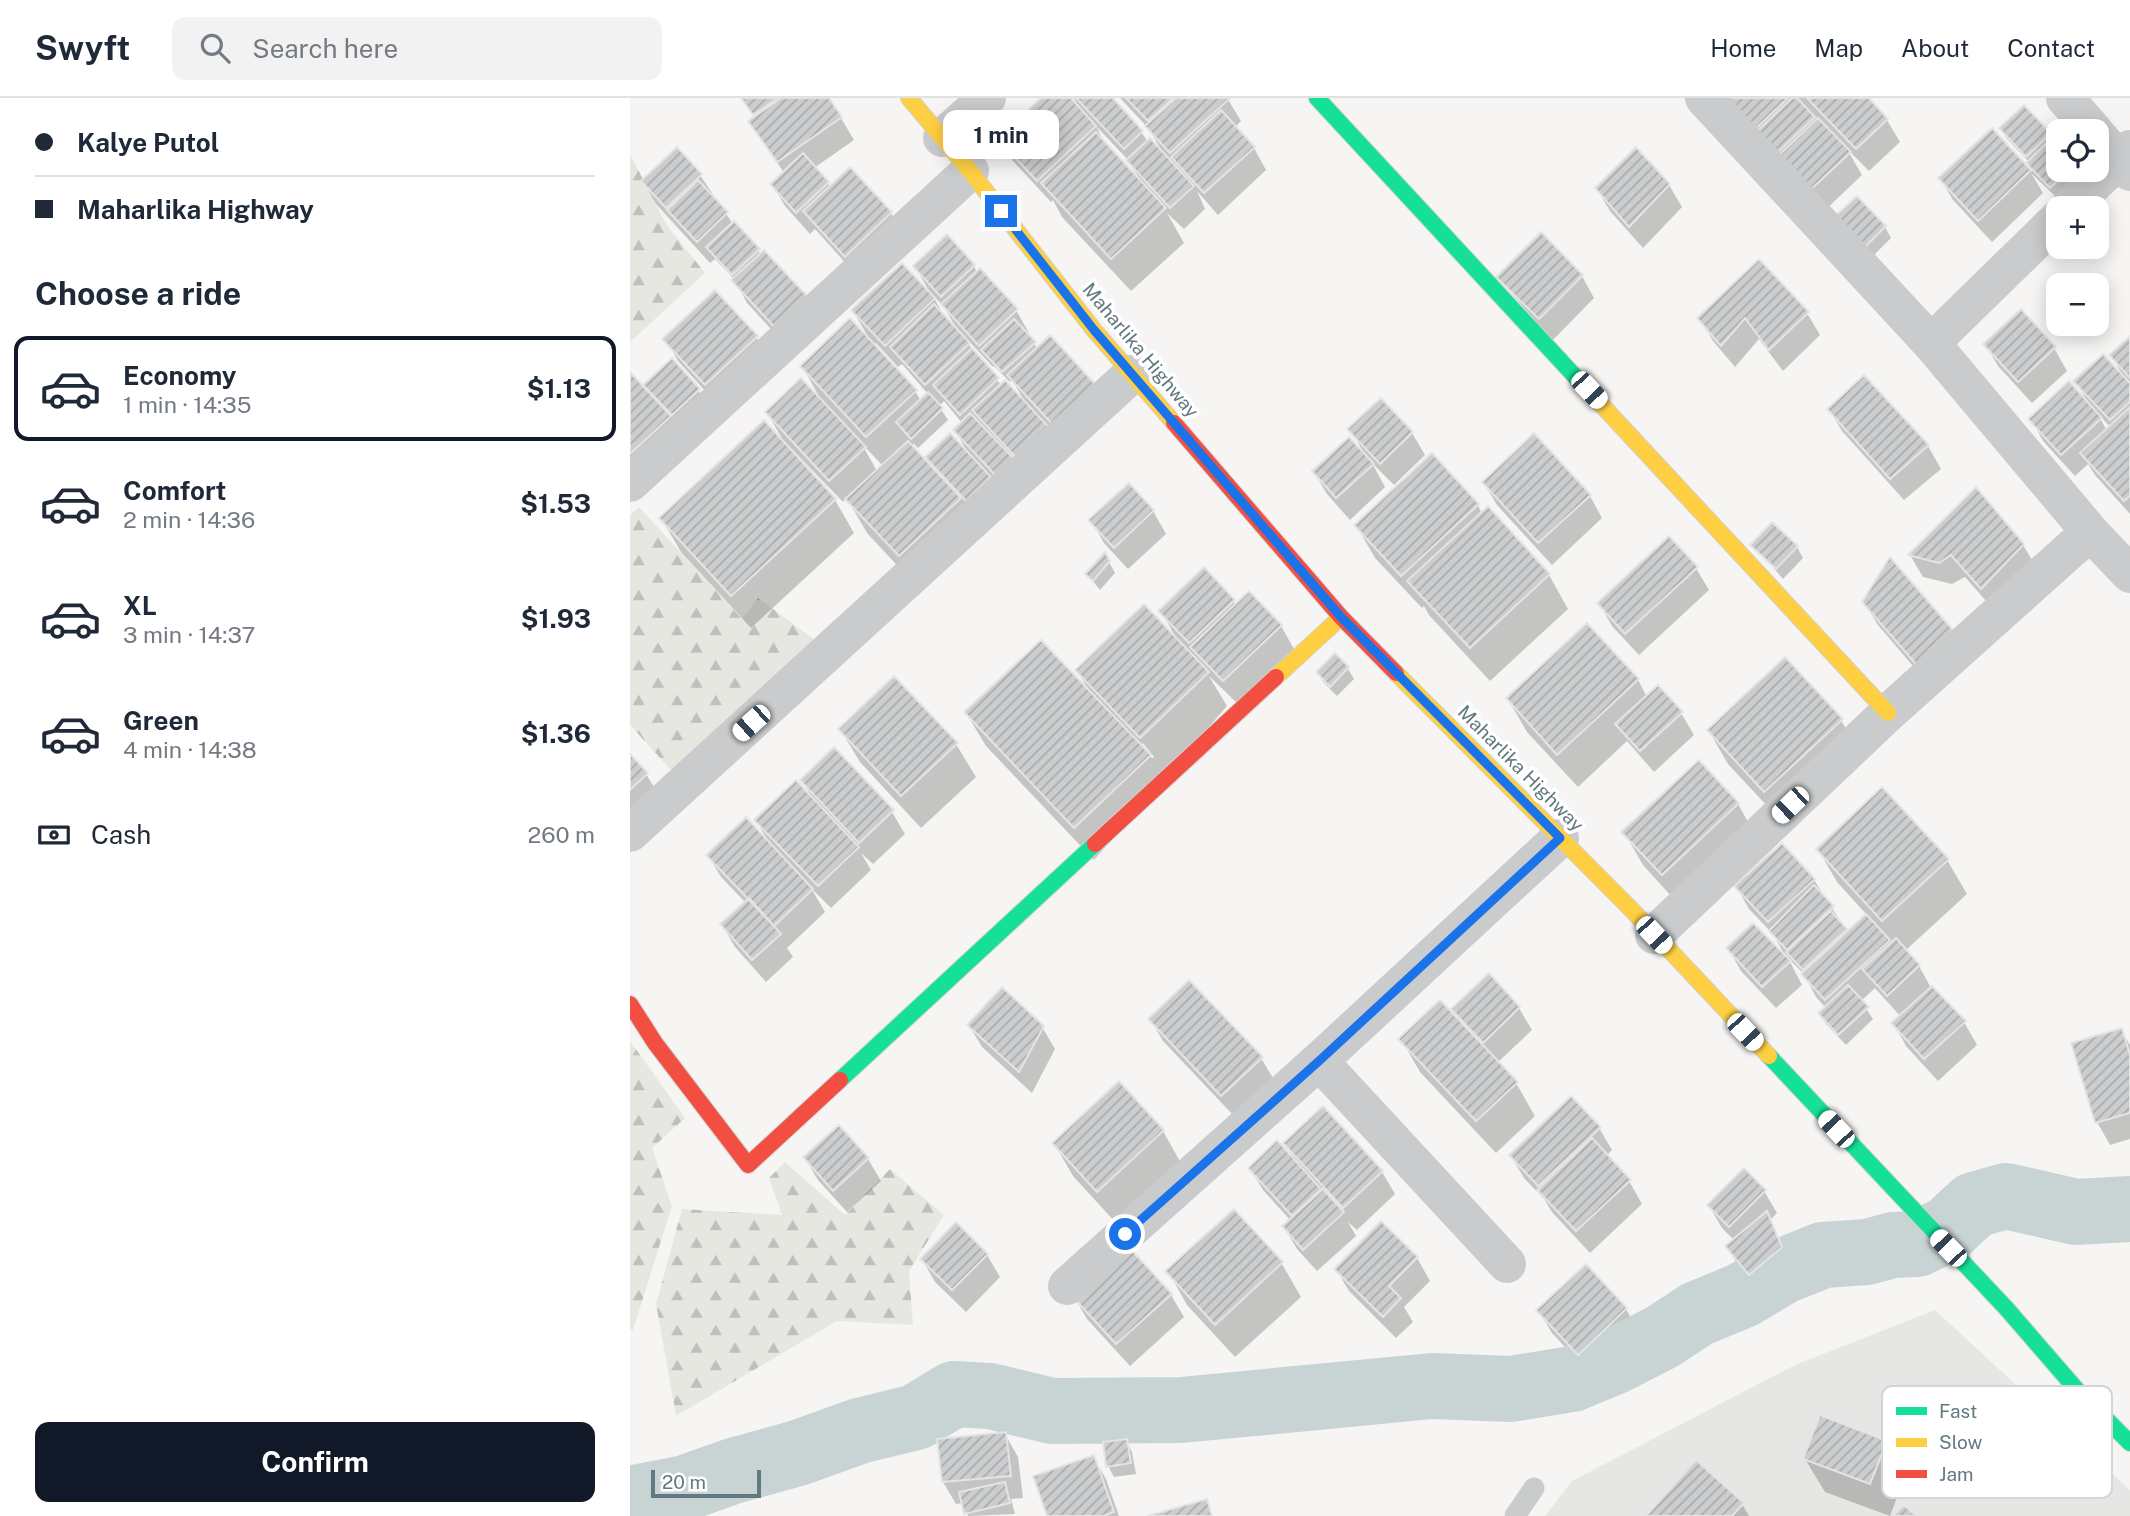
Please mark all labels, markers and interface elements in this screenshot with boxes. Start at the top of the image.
search box [172,17,662,80]
text: Swyft [35,29,130,67]
icon: search [196,29,234,67]
text: Search here [252,33,398,64]
text: Home [1710,34,1776,62]
text: Map [1814,34,1863,62]
text: About [1901,34,1969,62]
text: Contact [2007,34,2095,62]
callout: 1 min [943,109,1059,158]
map controls [2046,119,2109,336]
button: locate [2046,119,2109,182]
text: 1 min [973,121,1029,148]
text: Kalye Putol [77,127,219,158]
text: Maharlika Highway [77,194,314,225]
route end [985,195,1017,227]
button: + [2046,196,2109,259]
button: − [2046,273,2109,336]
text: Choose a ride [35,275,241,312]
street label: Maharlika Highway [1078,278,1204,422]
icon: car [39,357,102,420]
text: Economy [123,360,236,391]
car [1567,367,1612,413]
text: $1.13 [527,373,591,404]
text: 1 min · 14:35 [123,391,252,418]
icon: car [39,472,102,535]
text: Comfort [123,475,226,506]
text: $1.53 [520,488,591,519]
text: 2 min · 14:36 [123,506,255,533]
icon: car [39,587,102,650]
text: XL [123,590,157,621]
text: $1.93 [521,603,591,634]
text: 3 min · 14:37 [123,621,255,648]
car [729,701,774,745]
street label: Maharlika Highway [1454,701,1588,835]
icon: car [39,702,102,765]
text: Green [123,705,199,736]
text: $1.36 [521,718,591,749]
text: 4 min · 14:38 [123,736,257,763]
car [1768,783,1813,827]
icon: cash [35,816,73,854]
text: Cash [91,819,151,850]
text: 260 m [528,821,595,848]
car [1632,912,1677,958]
car [1723,1009,1768,1055]
car [1814,1106,1859,1152]
route start [1109,1218,1141,1250]
car [1926,1226,1971,1270]
legend [1882,1386,2112,1498]
text: Fast [1939,1400,1977,1422]
button: Confirm [35,1422,595,1502]
text: Slow [1939,1431,1983,1453]
text: Jam [1939,1463,1973,1485]
scale bar [651,1467,761,1499]
text: 20 m [662,1471,706,1493]

